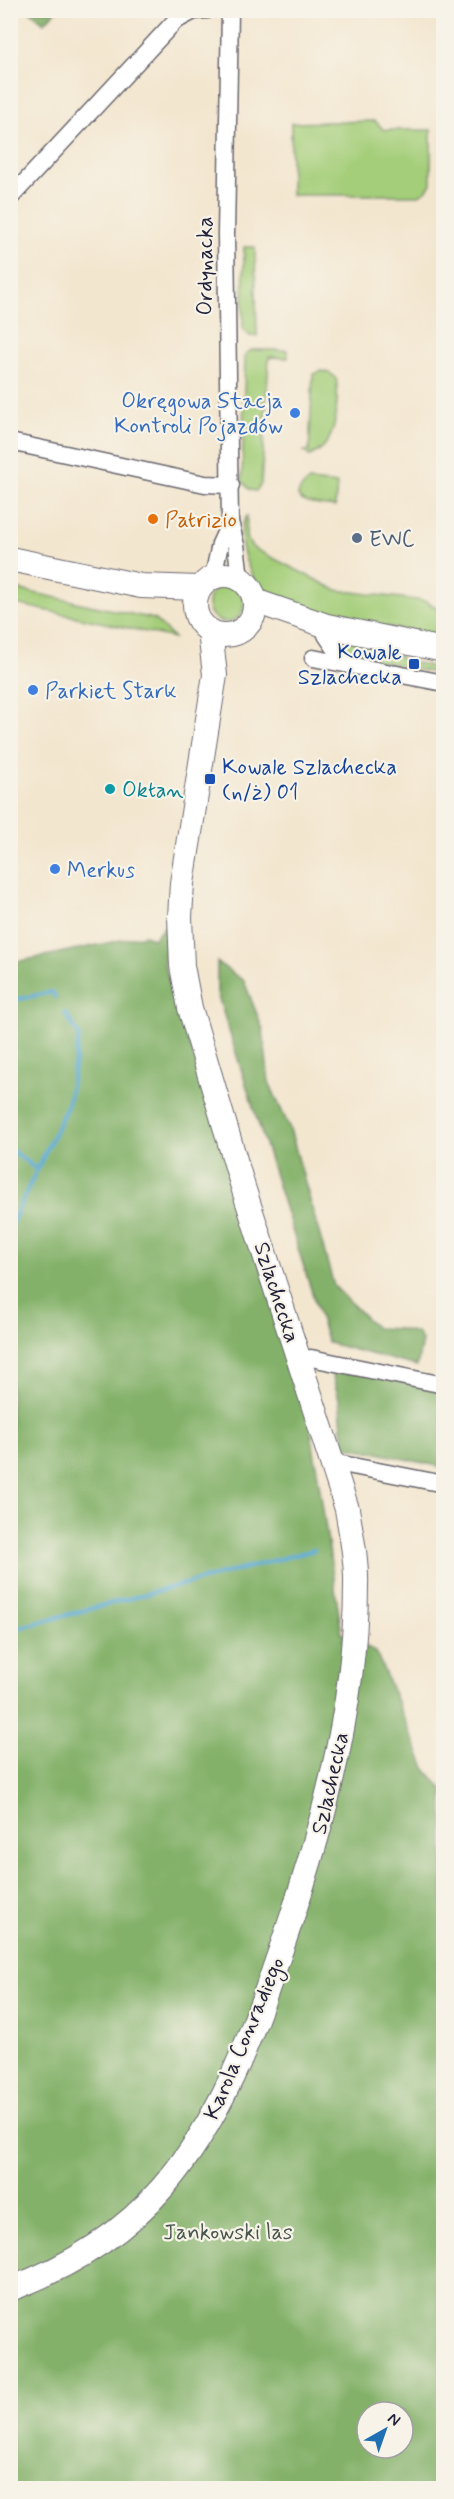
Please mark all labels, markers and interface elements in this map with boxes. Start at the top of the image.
street label: Ordynacka [192,216,220,316]
place label: Okręgowa Stacja Kontroli Pojazdów [114,388,283,442]
marker: Okręgowa Stacja Kontroli Pojazdów [288,406,302,420]
place label: Patrizio [165,507,237,535]
marker: Patrizio [146,512,160,526]
place label: EWC [369,526,415,554]
marker: EWC [350,531,364,545]
place label: Kowale Szlachecka [298,639,402,692]
marker: Kowale Szlachecka [407,657,421,671]
place label: Parkiet Stark [45,678,177,706]
marker: Parkiet Stark [26,683,40,697]
place label: Kowale Szlachecka (n/ż) 01 [222,754,397,807]
marker: Kowale Szlachecka (n/ż) 01 [203,772,217,786]
place label: Oktan [122,777,184,805]
marker: Oktan [103,782,117,796]
place label: Merkus [67,857,135,885]
marker: Merkus [48,862,62,876]
street label: Szlachecka [247,1239,306,1347]
street label: Szlachecka [306,1729,356,1837]
street label: Karola Conradiego [198,1953,294,2125]
park label: Jankowski las [163,2219,293,2247]
north arrow [355,2400,415,2460]
text: N [383,2408,405,2431]

